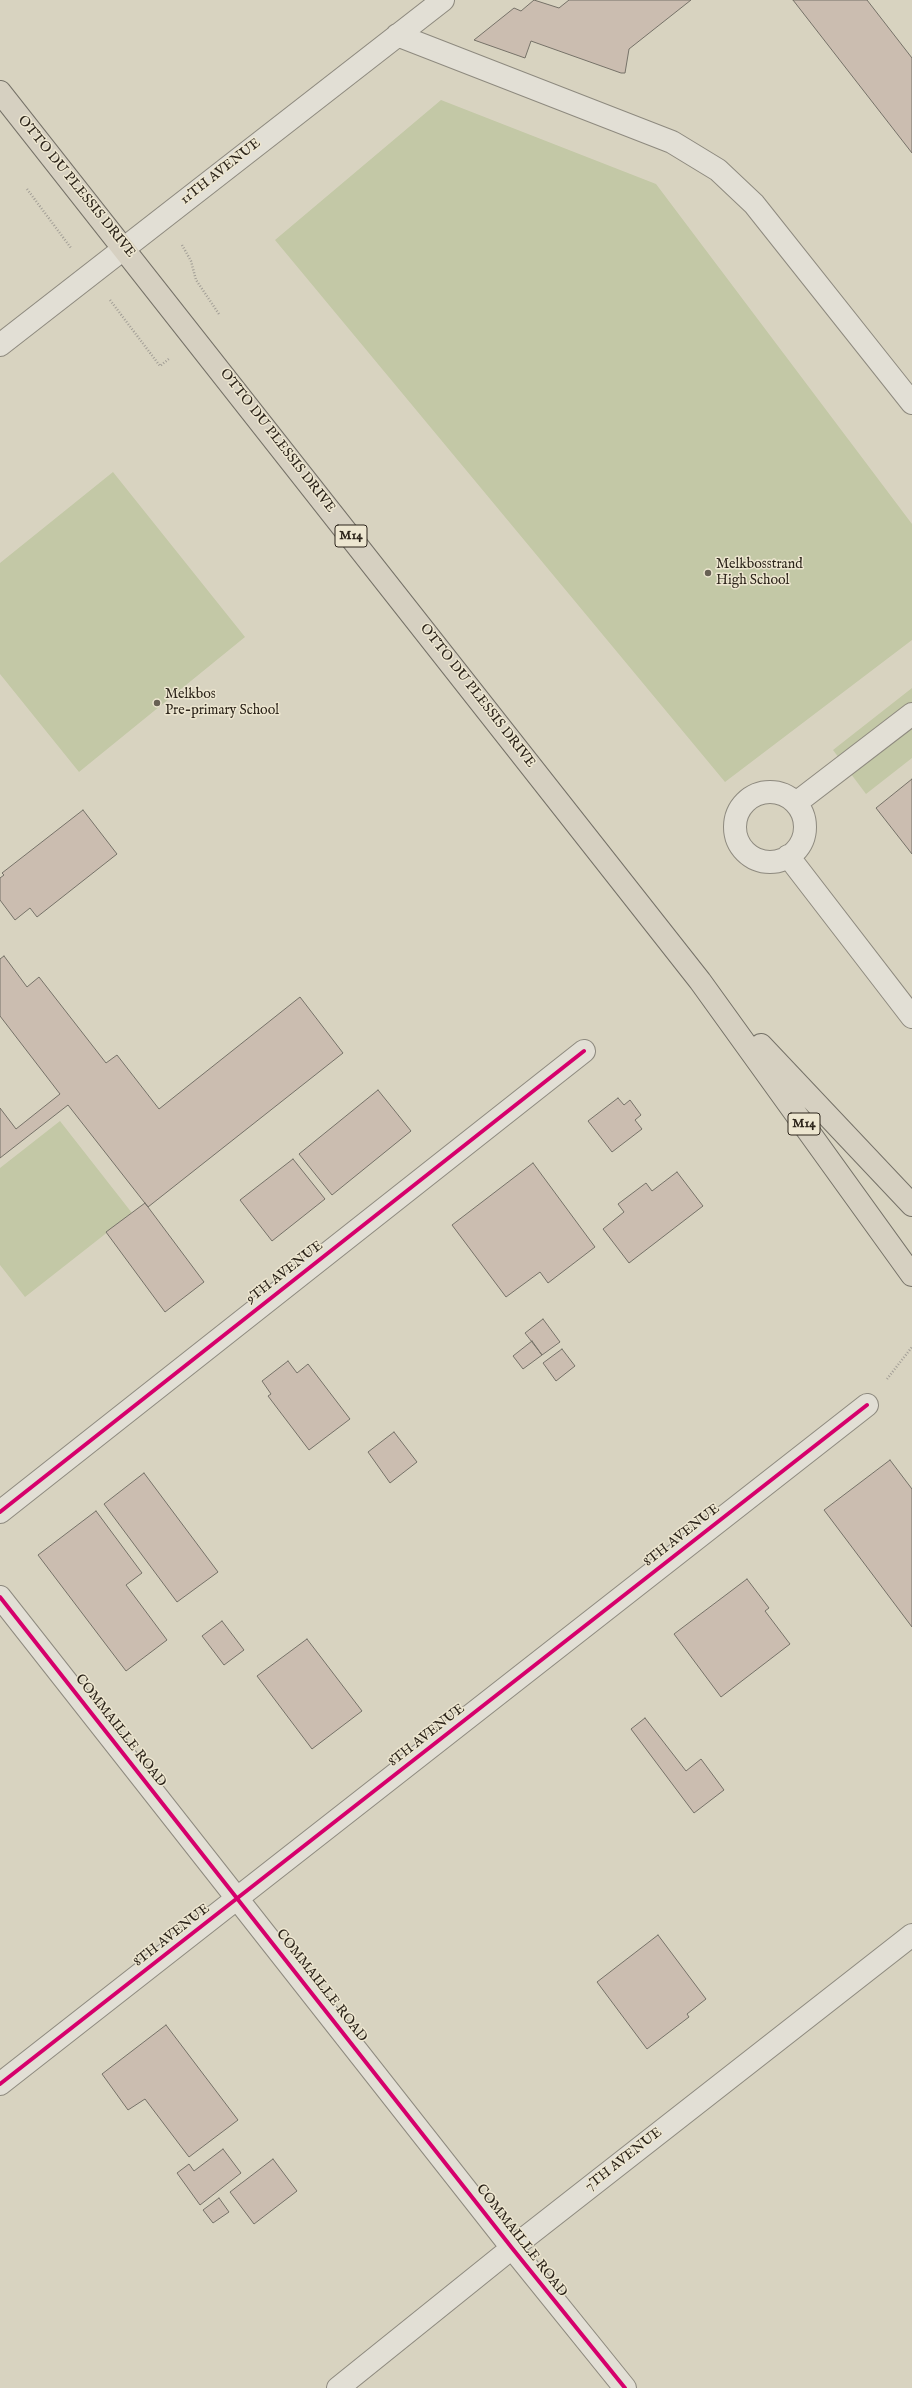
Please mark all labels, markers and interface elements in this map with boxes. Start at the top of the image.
street label: OTTO DU PLESSIS DRIVE [14,113,138,261]
street label: 11TH AVENUE [178,136,264,208]
street label: OTTO DU PLESSIS DRIVE [216,366,338,516]
road number: M14 [335,525,367,547]
place label: Melkbosstrand High School [716,557,803,590]
marker: Melkbosstrand High School [703,568,713,578]
street label: OTTO DU PLESSIS DRIVE [416,621,538,771]
place label: Melkbos Pre-primary School [165,687,279,720]
marker: Melkbos Pre-primary School [152,698,162,708]
road number: M14 [788,1113,820,1135]
street label: 9TH AVENUE [243,1238,327,1308]
street label: 8TH AVENUE [641,1501,723,1571]
street label: COMMAILLE ROAD [71,1671,169,1791]
street label: 8TH AVENUE [386,1701,468,1771]
street label: 8TH AVENUE [131,1901,213,1971]
street label: COMMAILLE ROAD [272,1926,370,2046]
street label: 7TH AVENUE [582,2125,666,2195]
street label: COMMAILLE ROAD [472,2181,570,2301]

